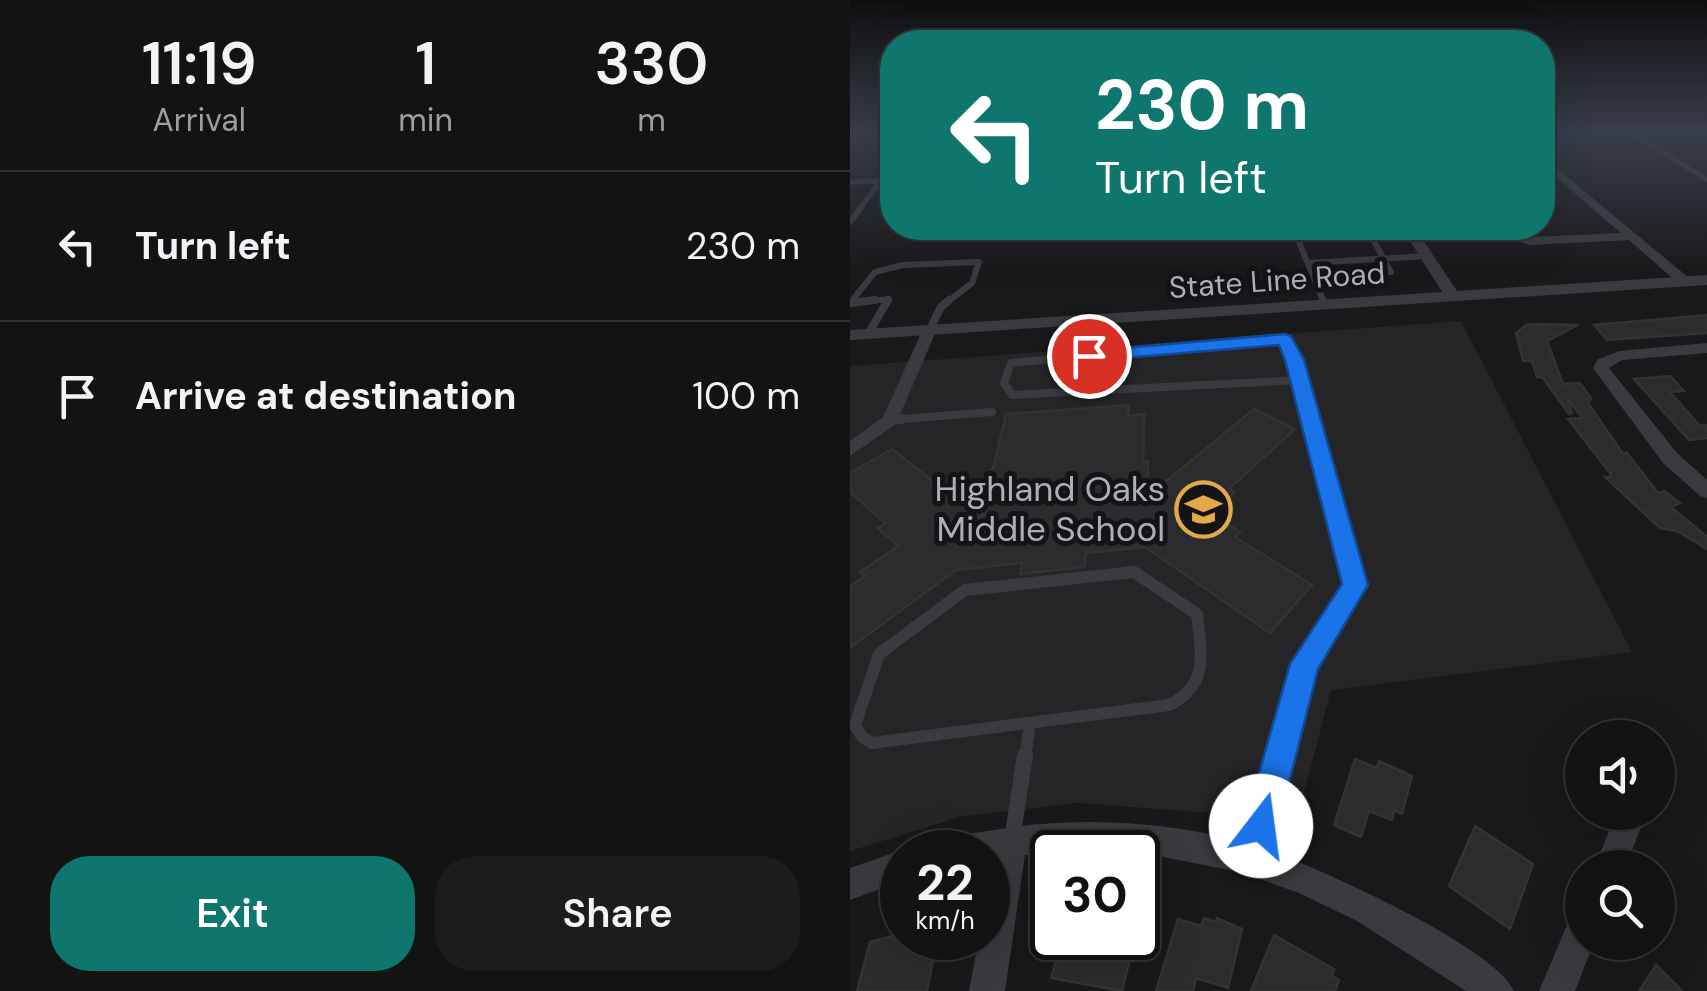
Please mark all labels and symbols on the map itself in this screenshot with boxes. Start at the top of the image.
street label: State Line Road [1168,253,1386,307]
pin [1047,314,1132,399]
place label: Highland Oaks Middle School [935,466,1165,552]
school or university icon: Highland Oaks Middle School [1174,479,1234,539]
position arrow [1209,774,1313,878]
speed limit sign: 30 [1030,830,1160,960]

